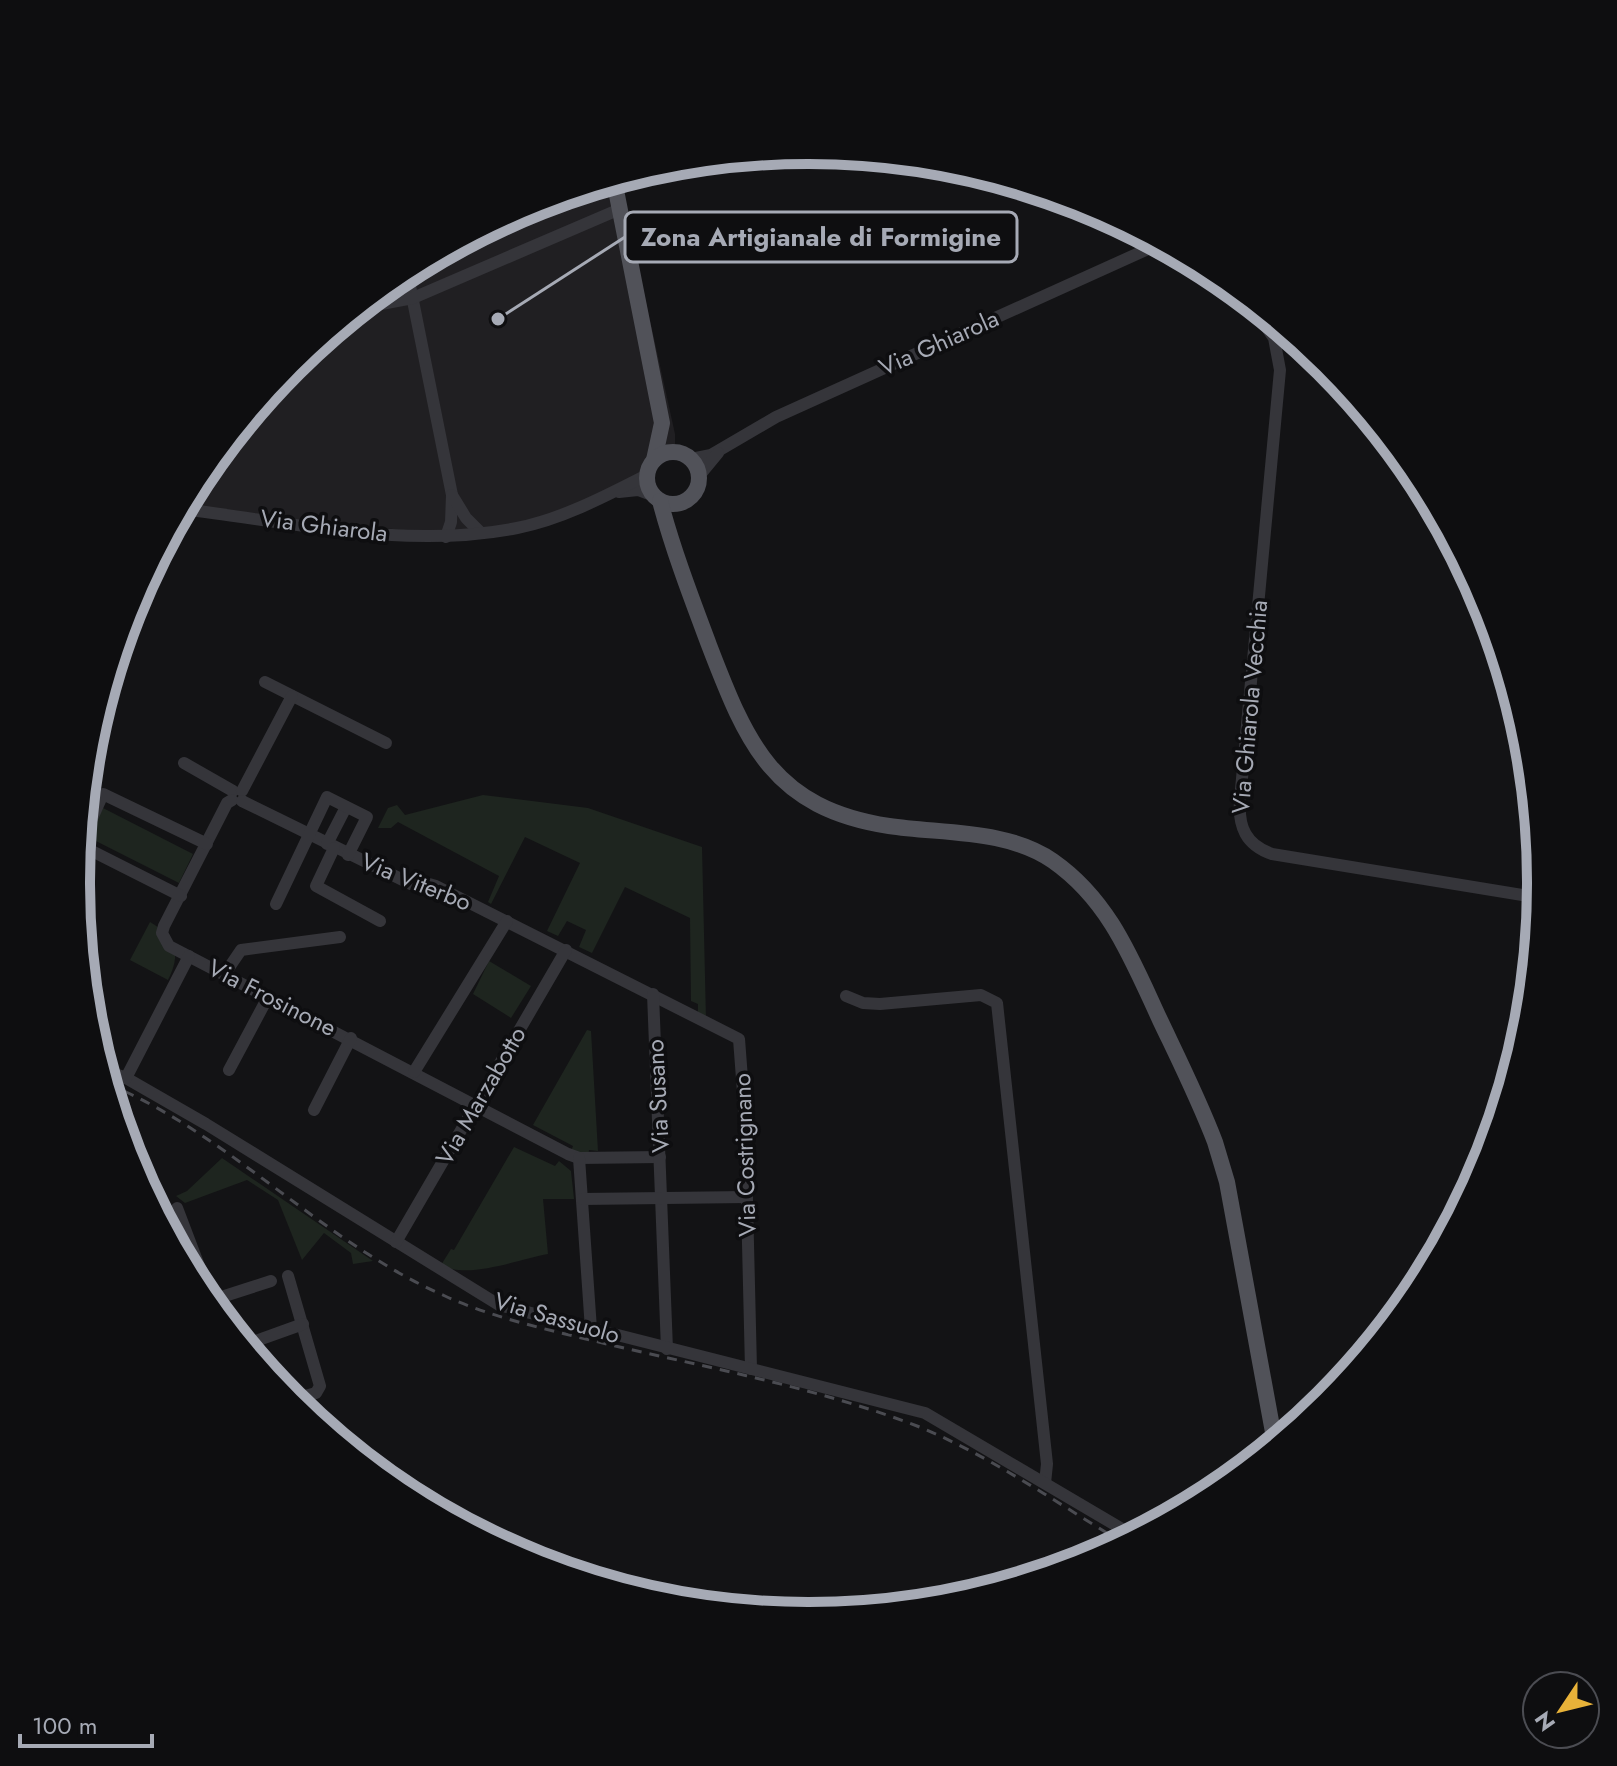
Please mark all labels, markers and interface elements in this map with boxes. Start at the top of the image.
callout: Zona Artigianale di Formigine [625,212,1017,262]
text: Zona Artigianale di Formigine [641,218,1001,256]
street label: Via Ghiarola [873,301,1004,385]
street label: Via Ghiarola [258,500,390,551]
street label: Via Ghiarola Vecchia [1223,599,1276,815]
street label: Via Viterbo [356,844,477,919]
street label: Via Frosinone [202,950,343,1045]
street label: Via Marzabotto [427,1020,534,1172]
street label: Via Susano [637,1038,678,1154]
street label: Via Costrignano [724,1073,765,1237]
street label: Via Sassuolo [490,1283,624,1352]
north arrow [1521,1670,1601,1750]
scale bar [20,1698,152,1748]
text: N [1527,1705,1563,1738]
text: 100 m [32,1708,98,1743]

